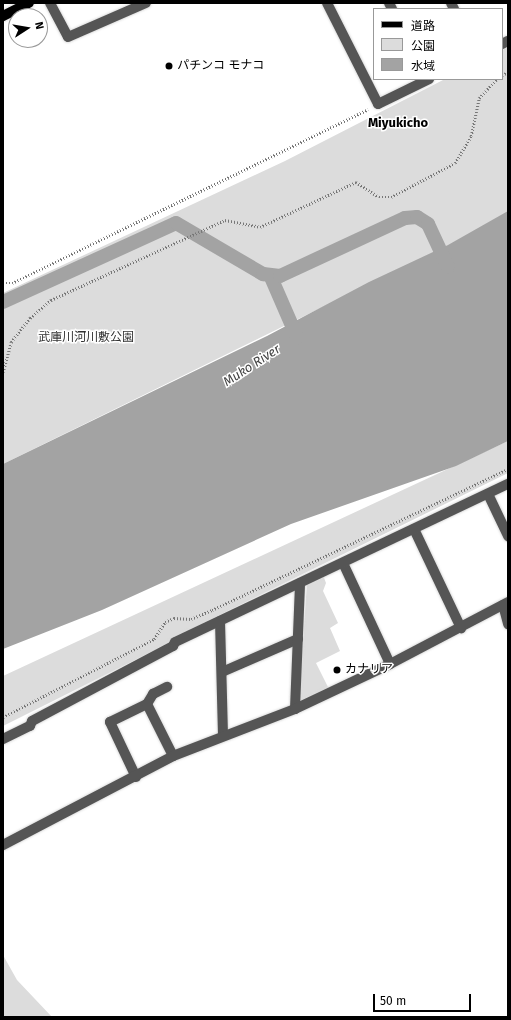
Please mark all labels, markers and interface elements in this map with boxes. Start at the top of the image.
north arrow [8,8,48,48]
legend [373,8,503,80]
text: 道路 [411,19,435,33]
text: N [32,21,46,31]
text: 公園 [411,39,435,53]
place label: パチンコ モナコ [177,59,264,73]
text: 水域 [411,59,435,73]
marker: パチンコ モナコ [164,61,174,71]
district label: Miyukicho [368,115,428,131]
park label: 武庫川河川敷公園 [38,331,134,345]
water label: Muko River [221,342,283,390]
place label: カナリア [345,663,393,677]
marker: カナリア [332,665,342,675]
scale bar [375,986,473,1012]
text: 50 m [380,994,406,1008]

